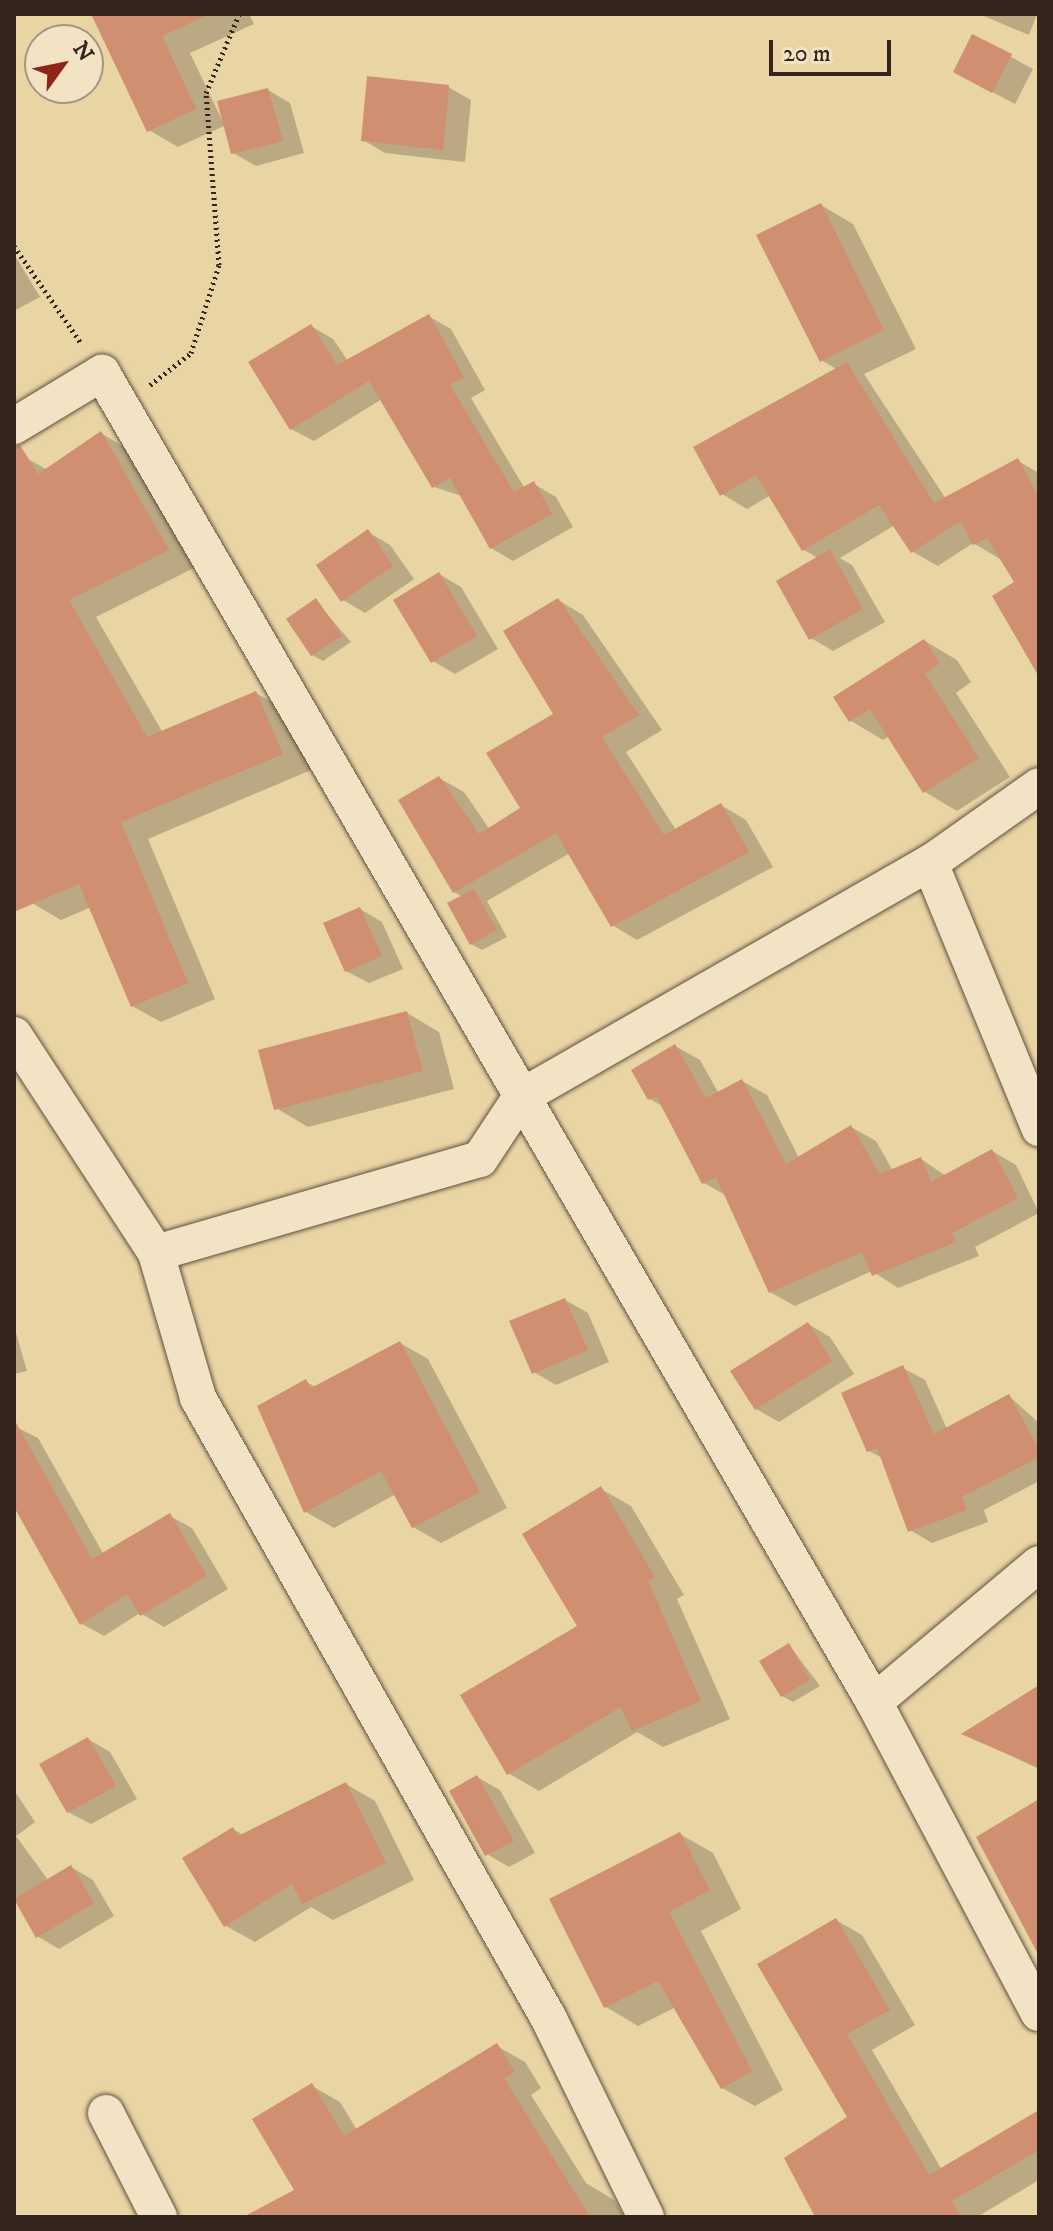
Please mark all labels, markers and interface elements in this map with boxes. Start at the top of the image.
north arrow [24,24,104,104]
scale bar [773,24,895,74]
text: N [67,37,99,67]
text: 20 m [783,39,831,69]

